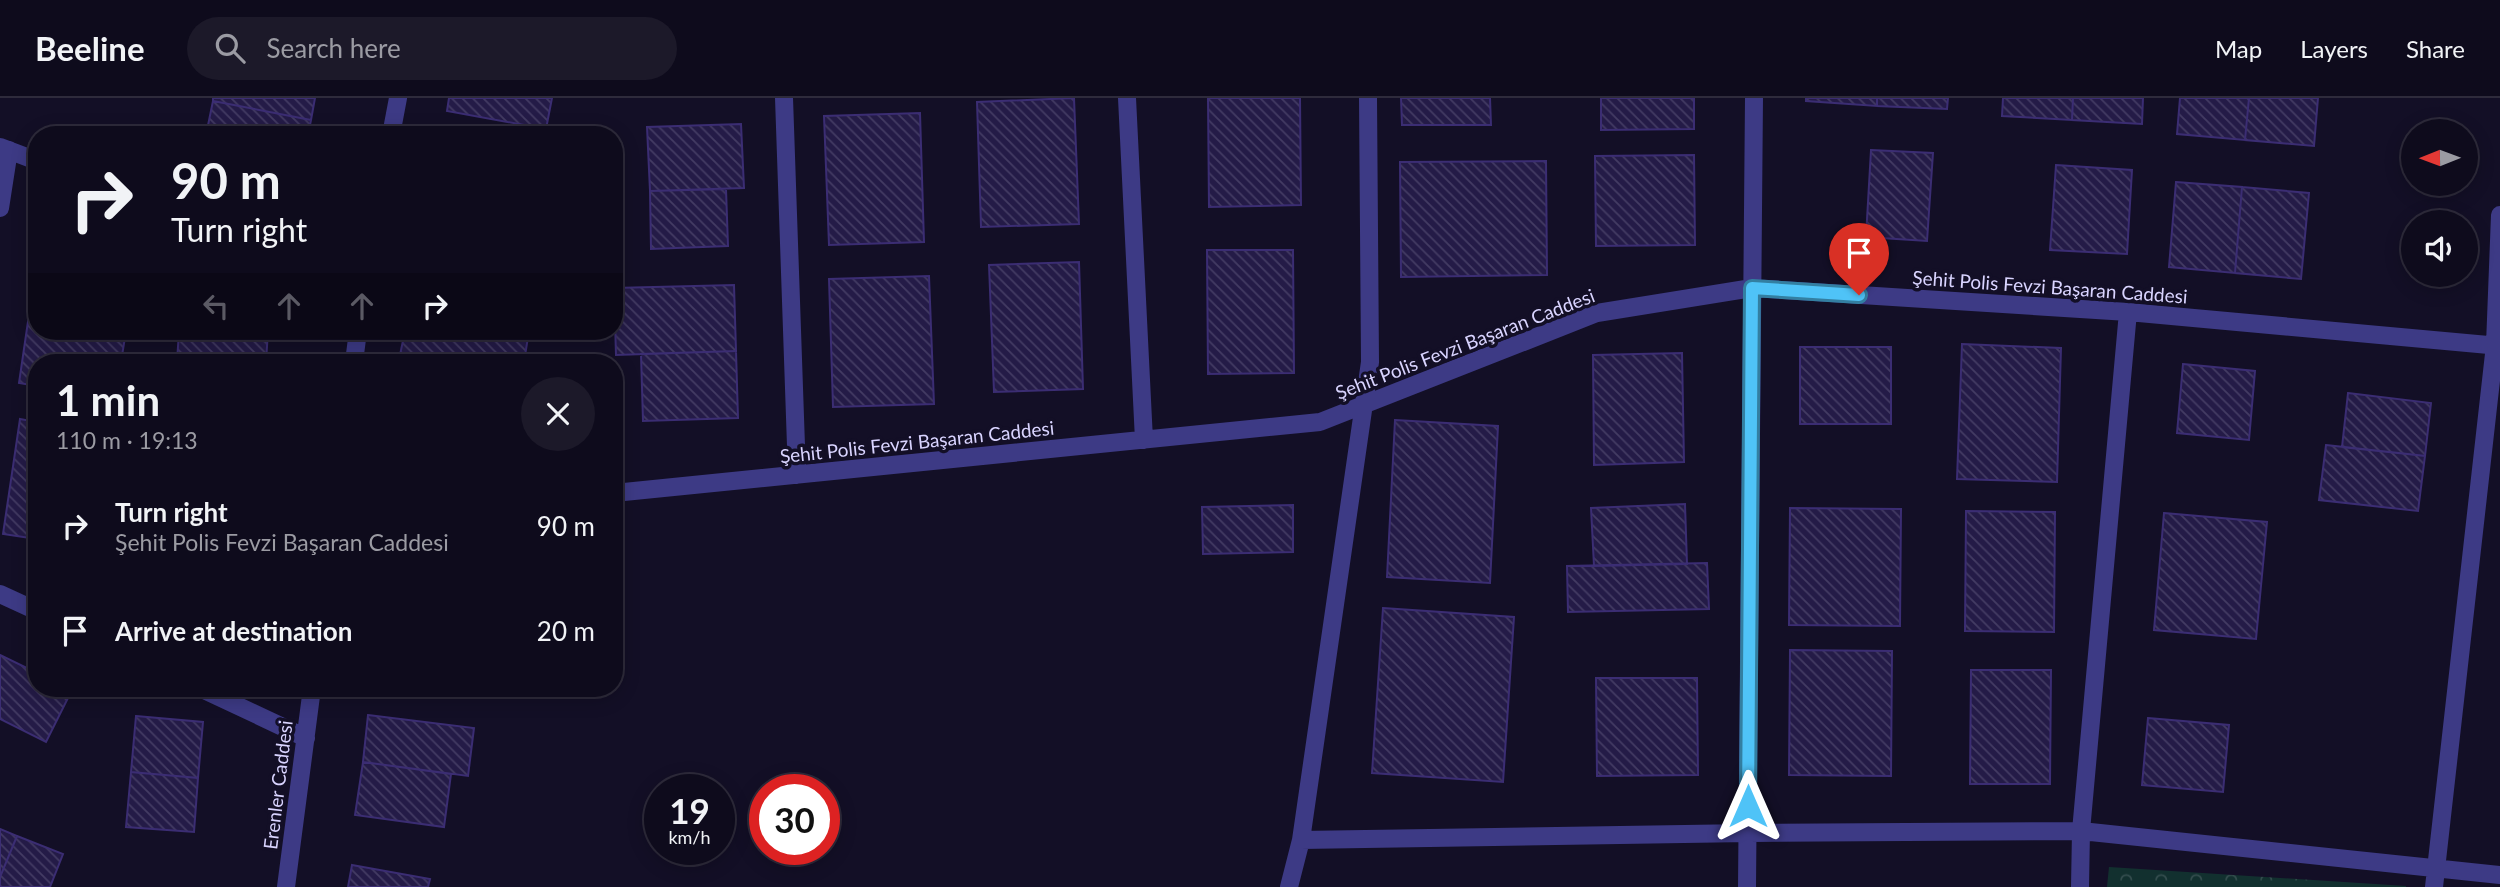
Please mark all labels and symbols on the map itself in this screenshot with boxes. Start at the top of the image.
north arrow [2401,119,2478,196]
pin [1829,223,1889,295]
street label: Şehit Polis Fevzi Başaran Caddesi [1912,265,2188,308]
street label: Şehit Polis Fevzi Başaran Caddesi [1332,283,1598,404]
street label: Şehit Polis Fevzi Başaran Caddesi [779,416,1055,467]
street label: Erenler Caddesi [258,719,297,851]
position arrow [1711,769,1785,843]
speed limit sign: 30 [749,774,840,865]

